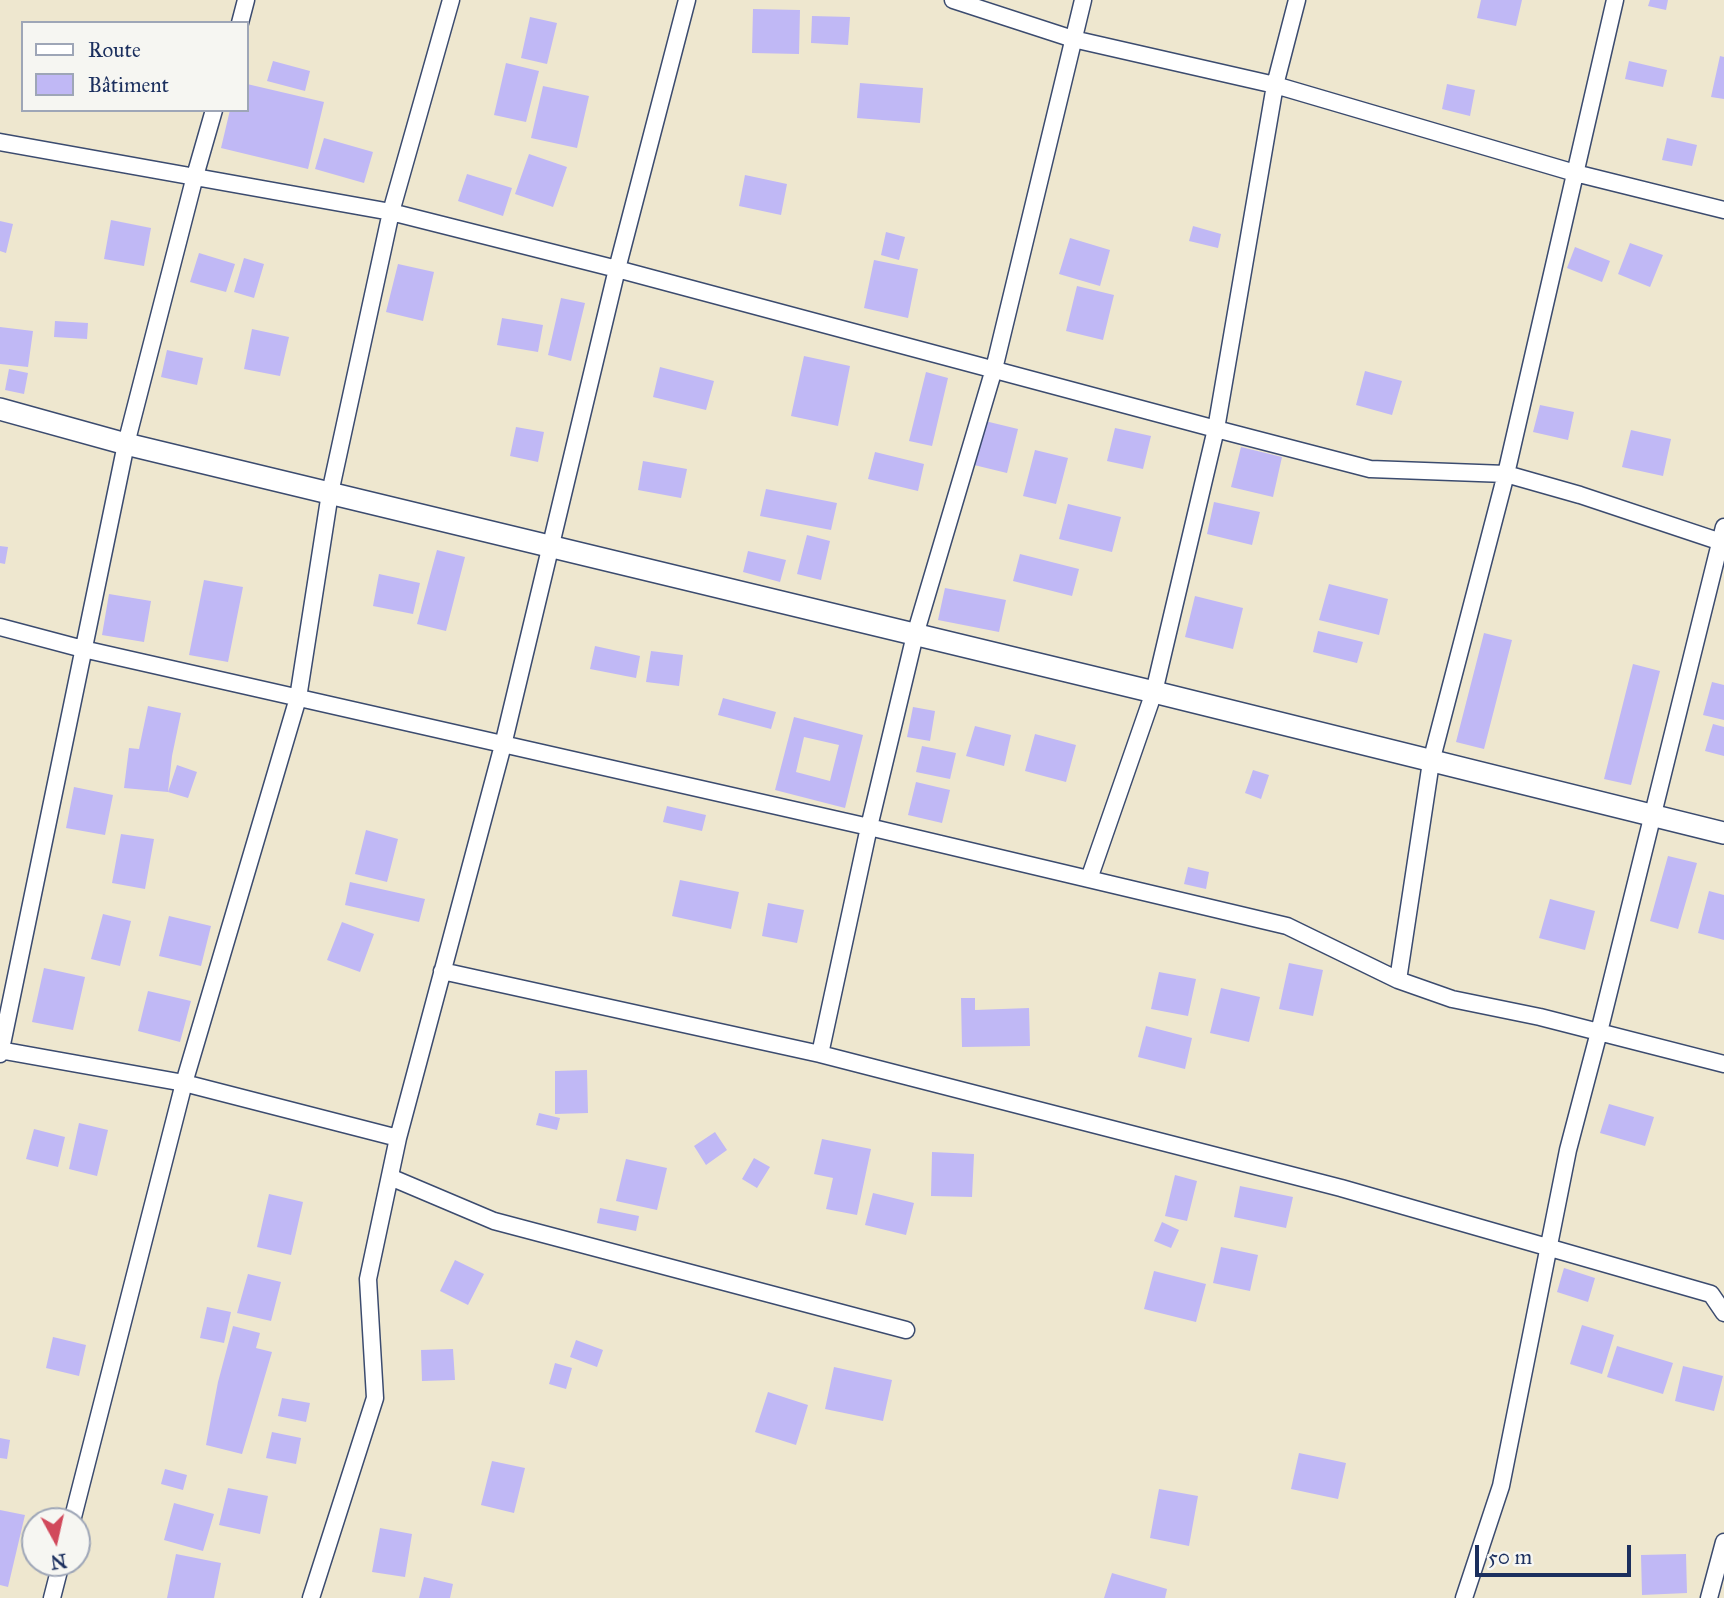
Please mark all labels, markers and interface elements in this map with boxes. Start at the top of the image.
legend [21,21,248,112]
text: Route [88,37,141,63]
text: Bâtiment [88,72,169,98]
north arrow [21,1507,91,1577]
scale bar [1479,1532,1635,1576]
text: 50 m [1488,1544,1532,1570]
text: N [49,1549,68,1574]

